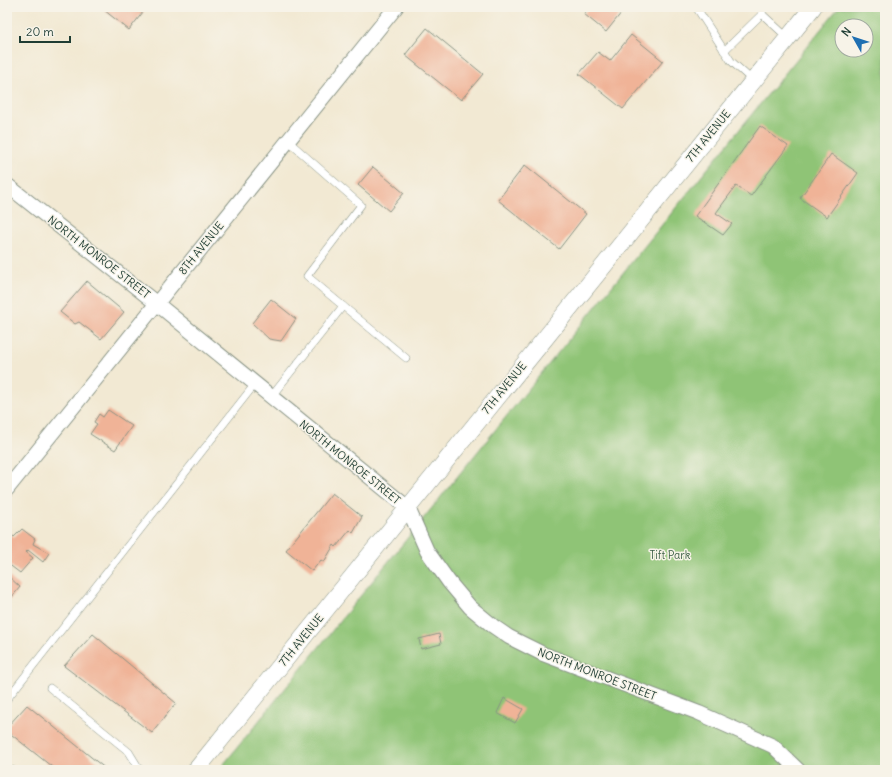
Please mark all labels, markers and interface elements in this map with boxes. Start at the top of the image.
scale bar [20,18,70,44]
north arrow [834,18,874,58]
text: 20 m [26,24,54,39]
text: N [838,24,854,39]
street label: 7TH AVENUE [683,107,733,165]
street label: NORTH MONROE STREET [45,213,153,302]
street label: 8TH AVENUE [175,219,227,277]
street label: 7TH AVENUE [479,359,529,417]
street label: NORTH MONROE STREET [297,417,404,507]
park label: Tift Park [650,548,691,562]
street label: 7TH AVENUE [276,611,326,669]
street label: NORTH MONROE STREET [536,645,659,703]

